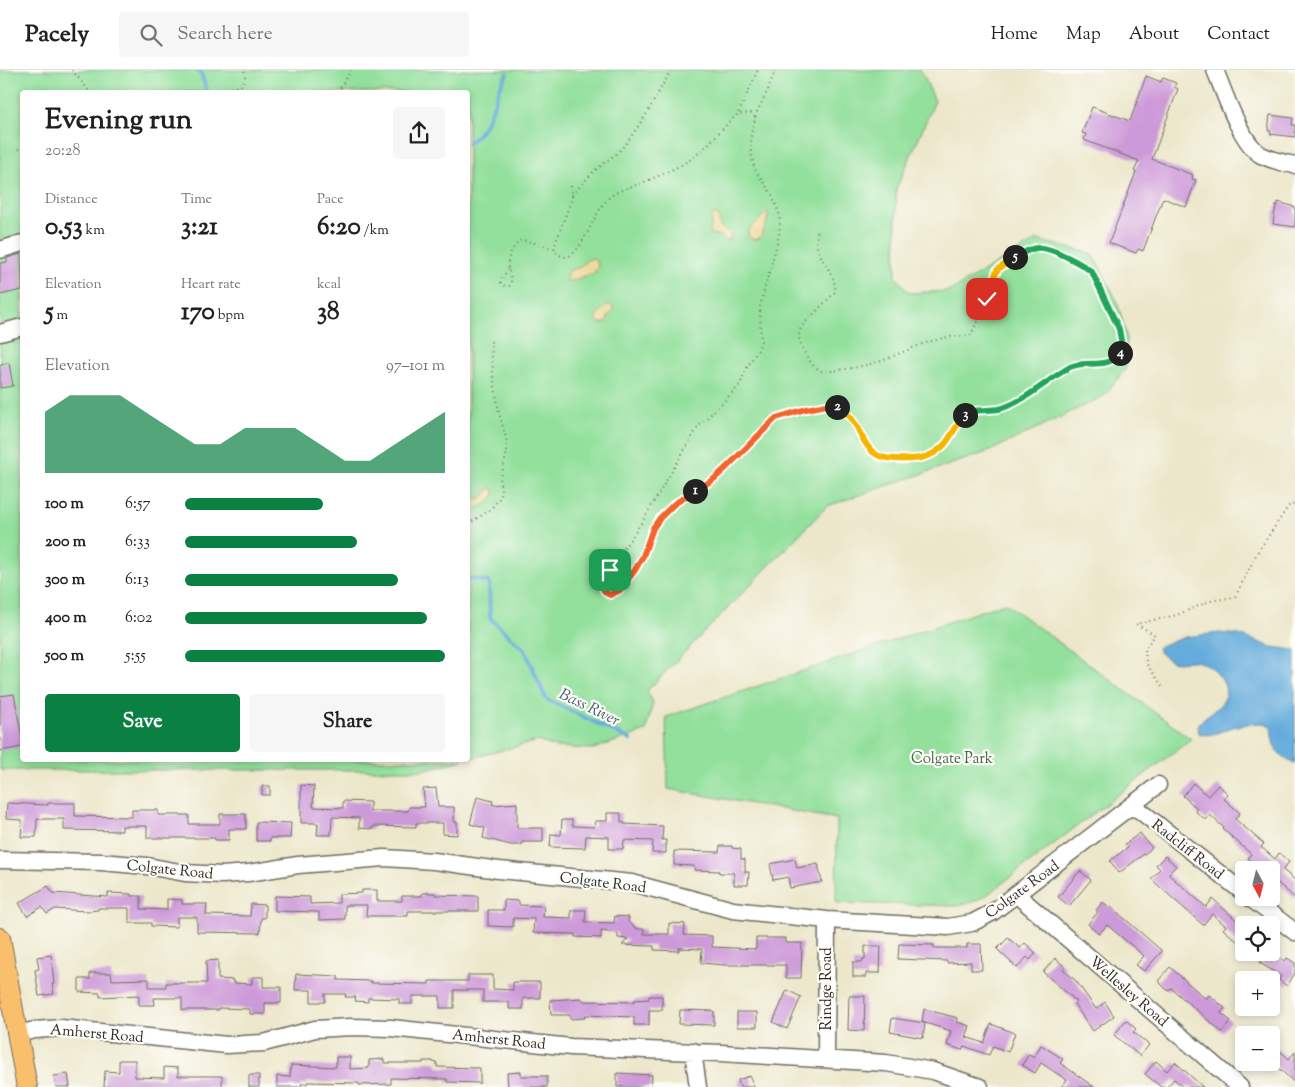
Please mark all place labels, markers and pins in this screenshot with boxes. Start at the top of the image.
pin: 5 [1002,244,1028,270]
pin [966,278,1008,320]
pin: 4 [1108,340,1132,366]
pin: 2 [824,394,850,420]
pin: 3 [952,402,978,428]
pin: 1 [682,478,708,504]
pin [589,549,631,591]

